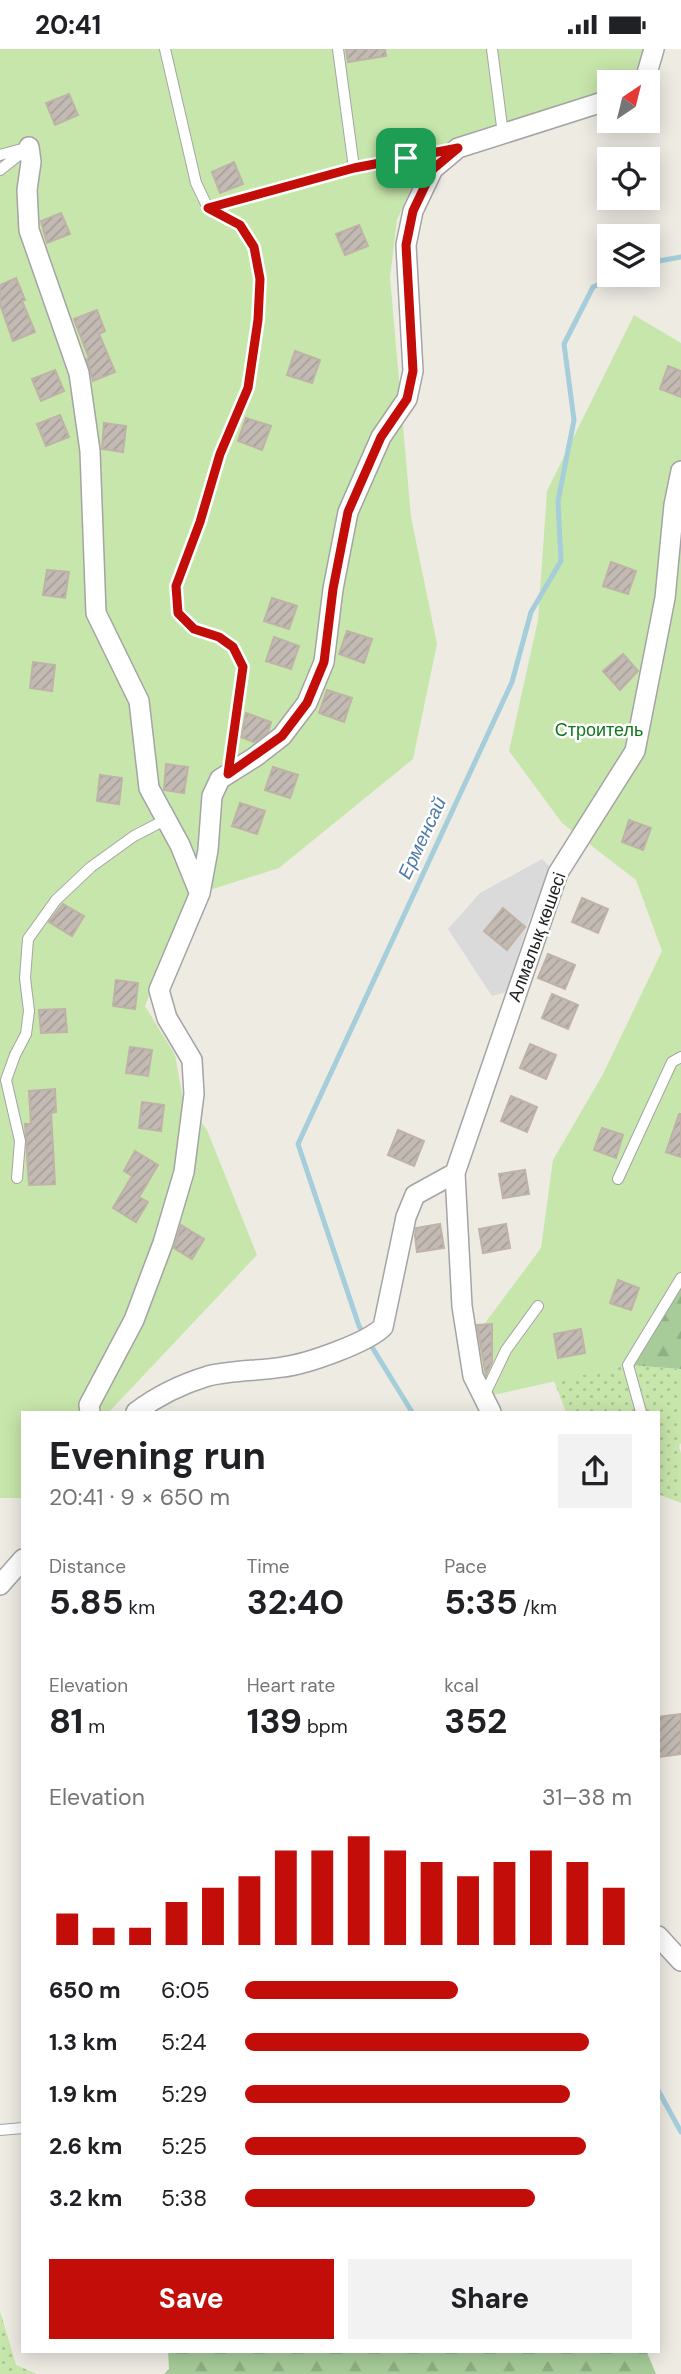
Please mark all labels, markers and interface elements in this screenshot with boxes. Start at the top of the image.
text: 20:41 [35,8,101,42]
north arrow [597,70,660,133]
map controls [597,70,660,287]
pin [376,128,436,188]
icon: arrive [387,139,425,177]
button: locate [597,147,660,210]
button: layers [597,224,660,287]
park label: Строитель [555,718,643,742]
water label: Ерменсай [392,793,452,883]
street label: Алмалық көшесі [502,869,572,1005]
text: Evening run [49,1431,266,1481]
button: share [558,1434,632,1508]
text: 20:41 · 9 × 650 m [49,1482,230,1512]
text: Distance [49,1554,126,1579]
text: Time [247,1554,290,1579]
text: Pace [444,1554,487,1579]
text: 5.85 [49,1579,124,1625]
text: 32:40 [247,1579,344,1625]
text: 5:35 [444,1579,518,1625]
text: km [124,1595,155,1620]
text: /km [518,1595,557,1620]
text: Elevation [49,1673,128,1698]
text: Heart rate [247,1673,335,1698]
text: kcal [444,1673,479,1698]
text: 81 [49,1698,83,1744]
text: 139 [247,1698,302,1744]
text: 352 [444,1698,507,1744]
text: m [83,1714,105,1739]
text: bpm [302,1714,348,1739]
text: Elevation [49,1782,145,1812]
text: 31–38 m [542,1782,632,1812]
text: 650 m [49,1975,121,2005]
text: 6:05 [161,1975,210,2005]
text: 1.3 km [49,2027,117,2057]
text: 5:24 [161,2027,207,2057]
text: 1.9 km [49,2079,117,2109]
text: 5:29 [161,2079,207,2109]
text: 2.6 km [49,2131,122,2161]
text: 5:25 [161,2131,207,2161]
text: 3.2 km [49,2183,122,2213]
text: 5:38 [161,2183,207,2213]
button: Save [49,2259,334,2339]
button: Share [348,2259,632,2339]

